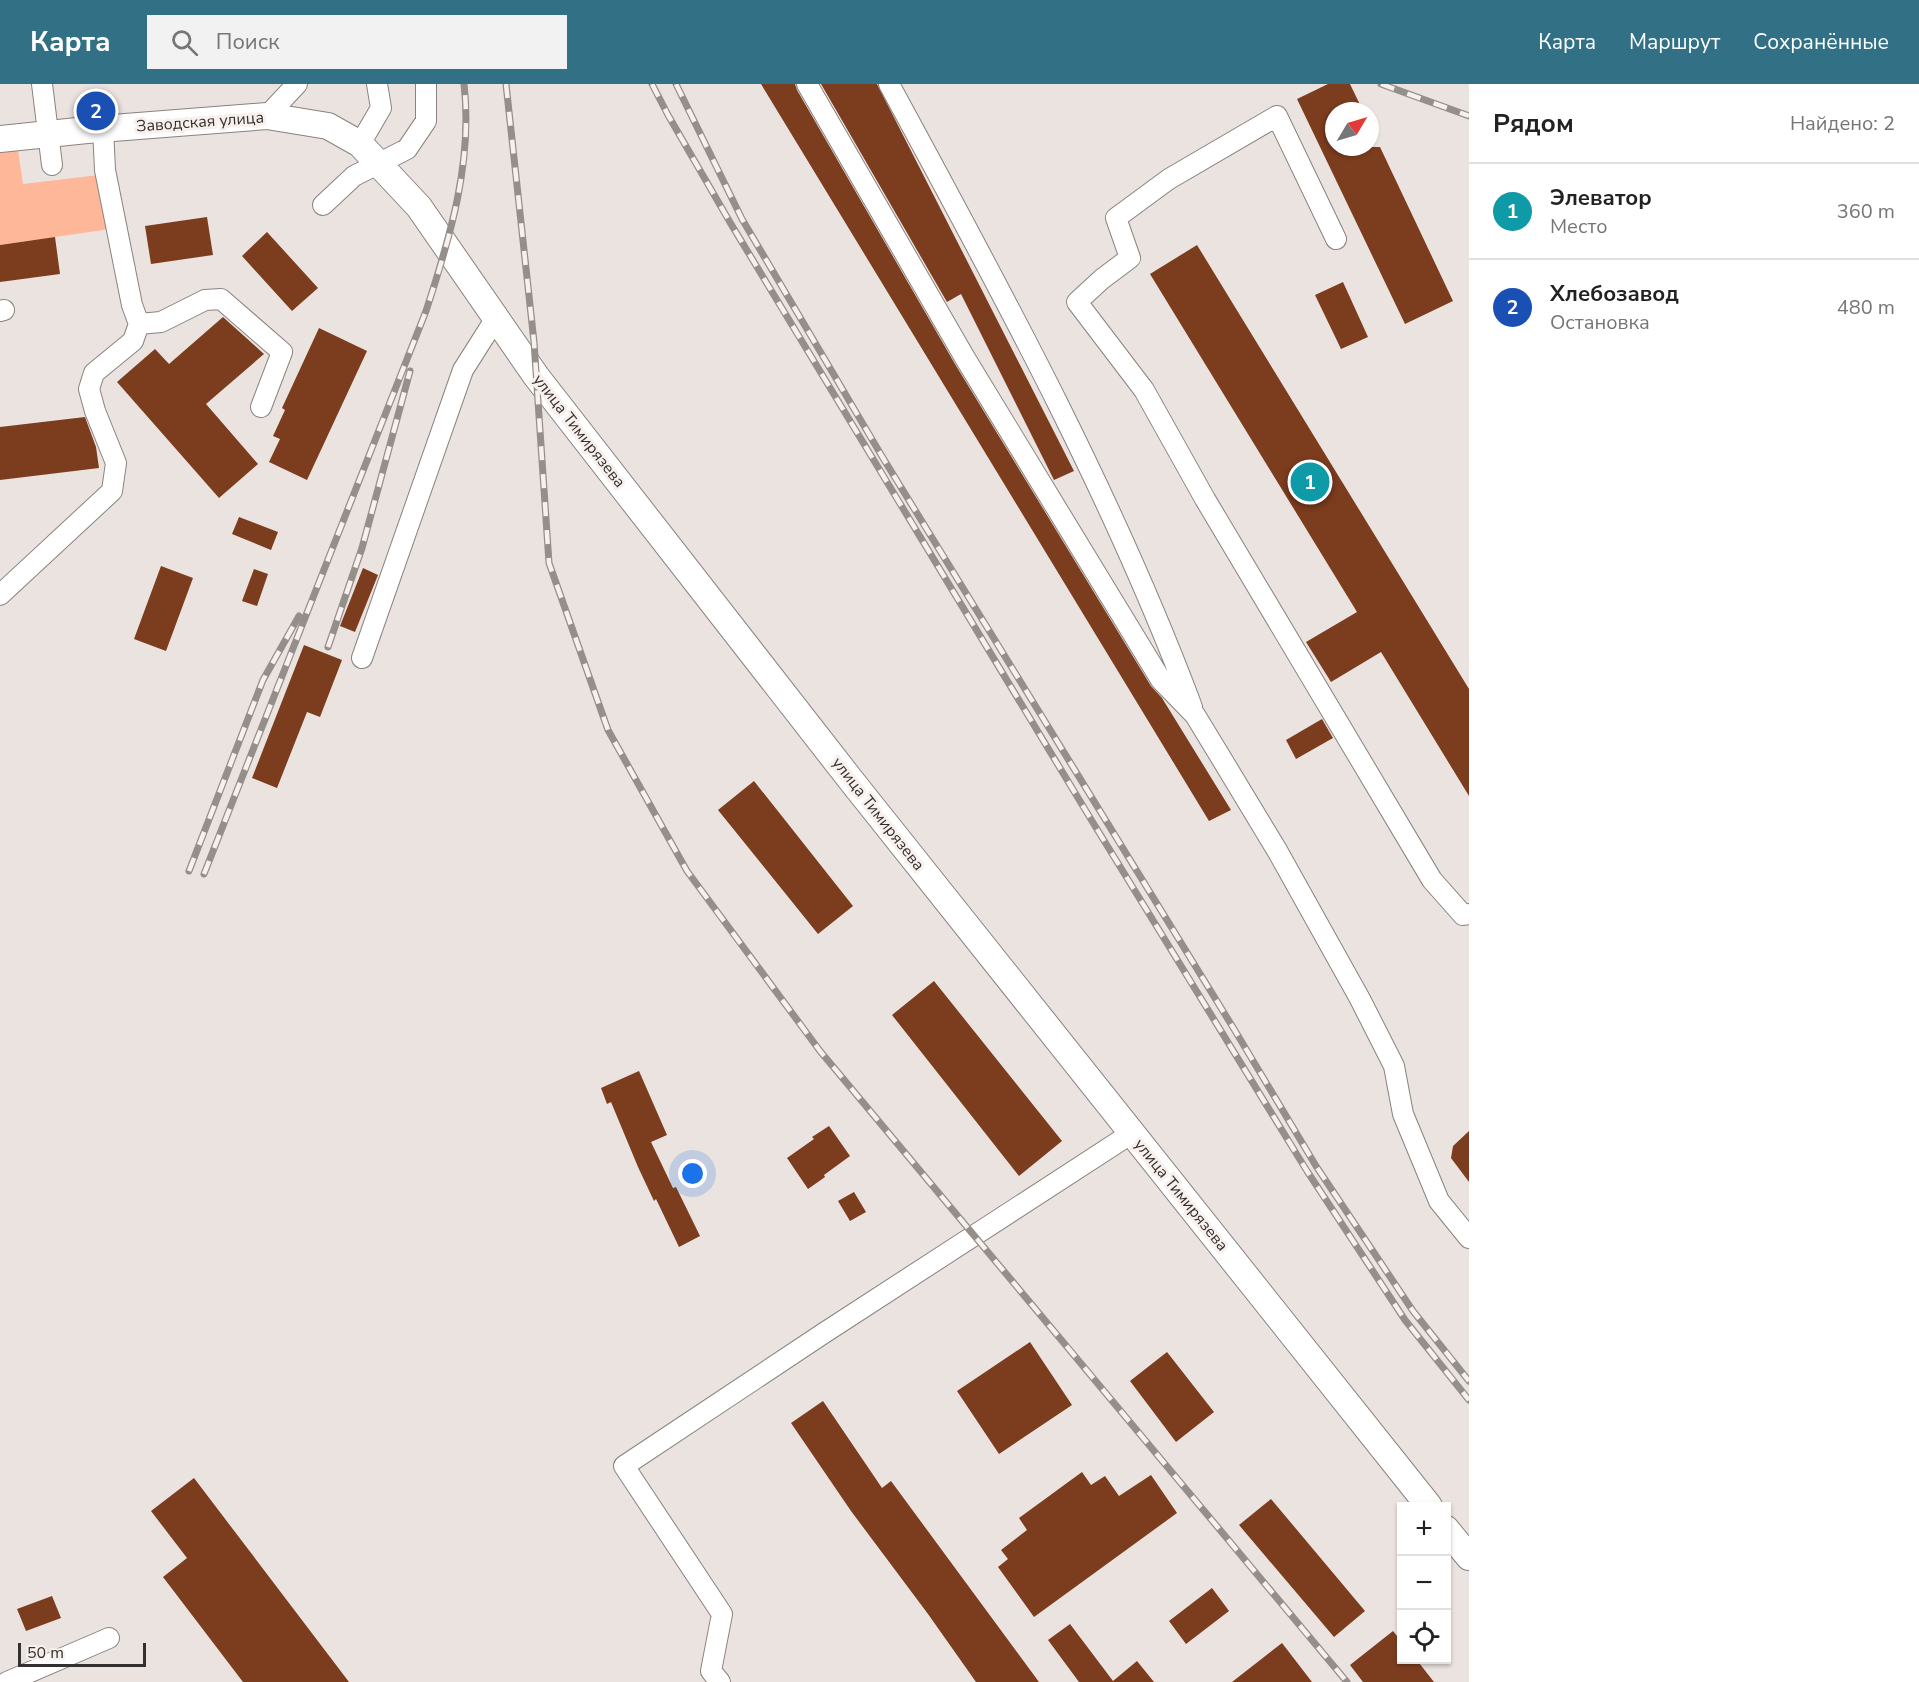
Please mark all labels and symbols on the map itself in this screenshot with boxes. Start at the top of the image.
pin: 2 [76,88,116,134]
north arrow [1325,102,1379,156]
street label: Заводская улица [135,107,265,137]
street label: улица Тимирязева [528,370,630,492]
pin: 1 [1290,460,1330,504]
street label: улица Тимирязева [827,753,929,875]
street label: улица Тимирязева [1129,1134,1233,1256]
your location [678,1159,707,1188]
scale bar [18,1640,146,1668]

